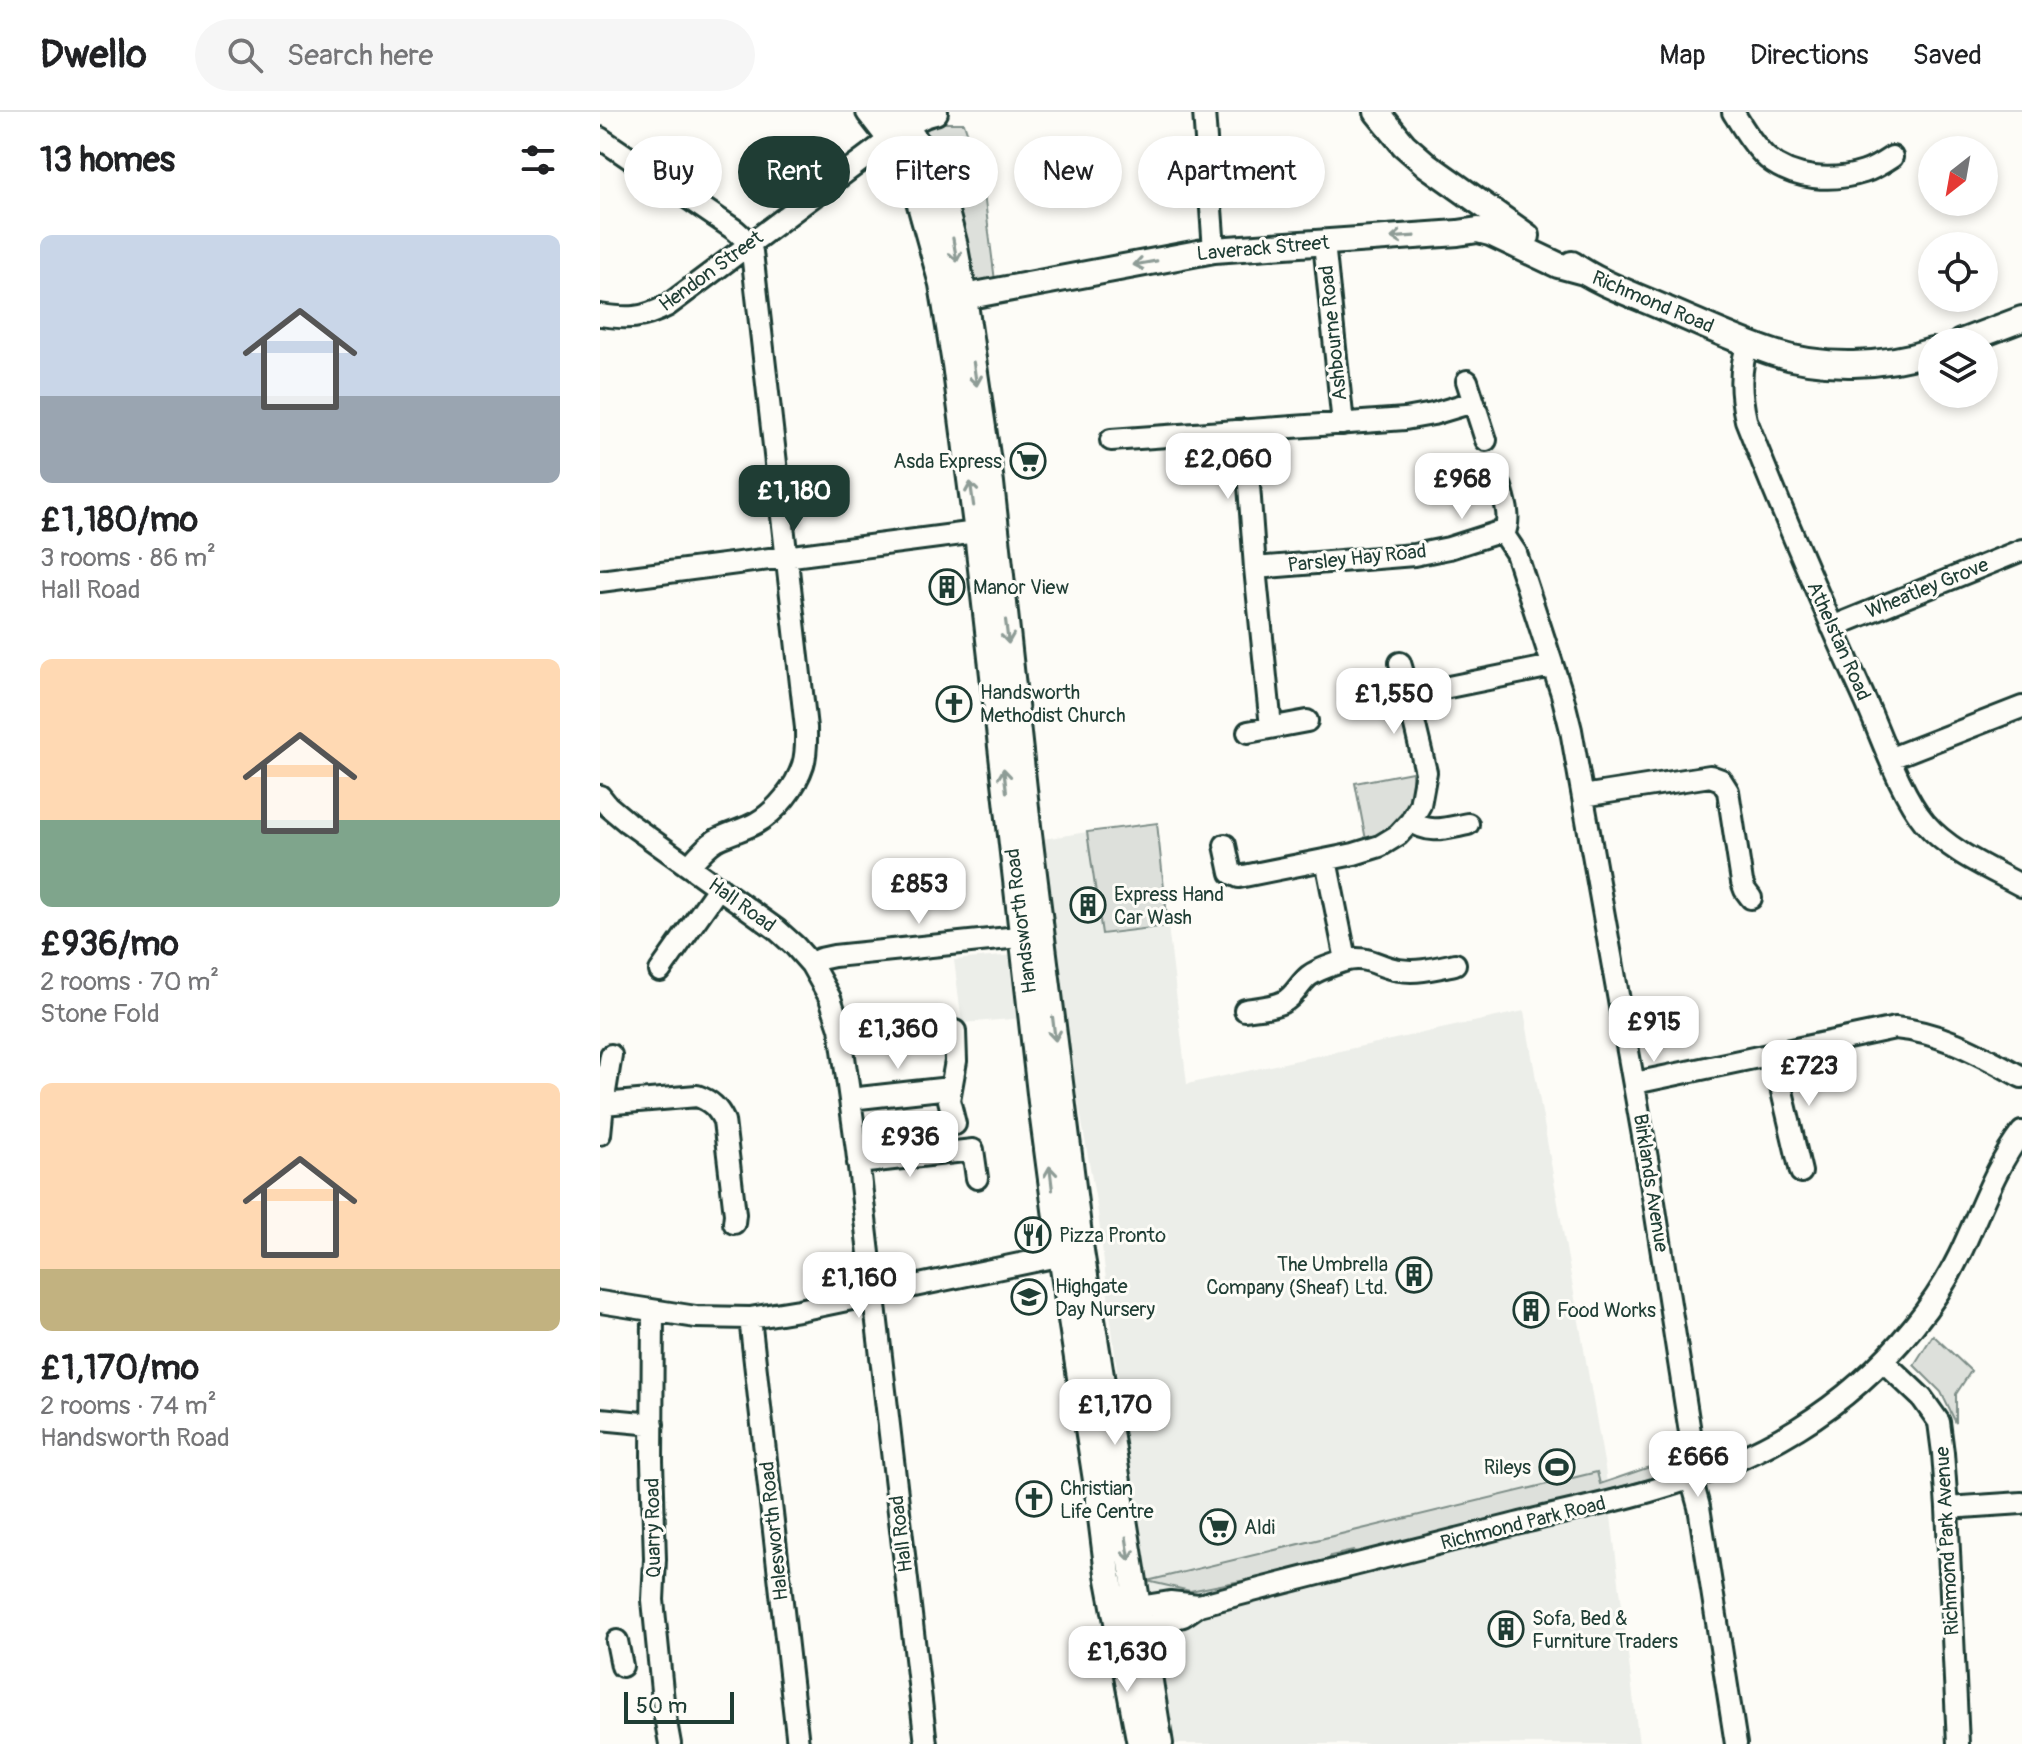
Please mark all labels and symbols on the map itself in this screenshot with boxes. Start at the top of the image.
north arrow [1918,136,1998,216]
street label: Hendon Street [654,224,769,317]
street label: Laverack Street [1196,230,1331,266]
one-way arrow [1390,230,1417,245]
one-way arrow [949,237,964,262]
one-way arrow [1132,256,1158,271]
street label: Ashbourne Road [1313,264,1353,402]
street label: Richmond Road [1588,265,1718,339]
one-way arrow [968,361,983,386]
pin: £2,060 [1163,433,1293,501]
supermarket icon: Asda Express [1009,442,1047,480]
place label: Asda Express [893,449,1002,474]
pin: £968 [1415,453,1509,521]
pin: £1,180 [729,465,859,533]
one-way arrow [964,482,979,507]
street label: Parsley Hay Road [1286,538,1428,578]
street label: Wheatley Grove [1862,552,1992,624]
building icon: Manor View [928,568,966,606]
place label: Manor View [973,575,1069,600]
street label: Athelstan Road [1802,578,1876,704]
one-way arrow [1000,618,1015,645]
pin: £1,550 [1329,668,1459,736]
place label: Handsworth Methodist Church [980,680,1126,728]
church icon: Handsworth Methodist Church [935,685,973,723]
one-way arrow [997,767,1012,794]
street label: Handsworth Road [1000,847,1042,995]
pin: £853 [872,858,966,926]
street label: Hall Road [703,872,781,938]
place label: Express Hand Car Wash [1114,882,1224,930]
building icon: Express Hand Car Wash [1069,886,1107,924]
pin: £915 [1607,996,1701,1064]
pin: £1,360 [833,1003,963,1071]
one-way arrow [1046,1015,1061,1042]
pin: £723 [1762,1040,1856,1108]
pin: £936 [863,1111,957,1179]
street label: Birklands Avenue [1628,1112,1674,1254]
one-way arrow [1043,1166,1058,1191]
restaurant icon: Pizza Pronto [1014,1216,1052,1254]
place label: Pizza Pronto [1059,1223,1166,1248]
pin: £1,160 [794,1252,924,1320]
place label: The Umbrella Company (Sheaf) Ltd. [1206,1252,1388,1300]
building icon: The Umbrella Company (Sheaf) Ltd. [1395,1256,1433,1294]
place label: Highgate Day Nursery [1055,1274,1155,1322]
school or university icon: Highgate Day Nursery [1010,1278,1048,1316]
building icon: Food Works [1512,1291,1550,1329]
place label: Food Works [1557,1298,1656,1323]
pin: £1,170 [1050,1379,1180,1447]
pin: £666 [1651,1431,1745,1499]
street label: Richmond Park Avenue [1930,1446,1964,1636]
sports icon: Rileys [1538,1448,1576,1486]
place label: Rileys [1484,1455,1531,1480]
street label: Halesworth Road [754,1460,794,1602]
place label: Christian Life Centre [1060,1476,1154,1524]
street label: Quarry Road [640,1478,666,1578]
church icon: Christian Life Centre [1015,1480,1053,1518]
street label: Richmond Park Road [1438,1490,1608,1556]
street label: Hall Road [884,1494,918,1574]
supermarket icon: Aldi [1199,1508,1237,1546]
place label: Aldi [1244,1515,1275,1540]
one-way arrow [1121,1536,1136,1561]
place label: Sofa, Bed & Furniture Traders [1532,1606,1678,1654]
building icon: Sofa, Bed & Furniture Traders [1487,1610,1525,1648]
pin: £1,630 [1062,1626,1192,1694]
scale bar [624,1688,734,1724]

